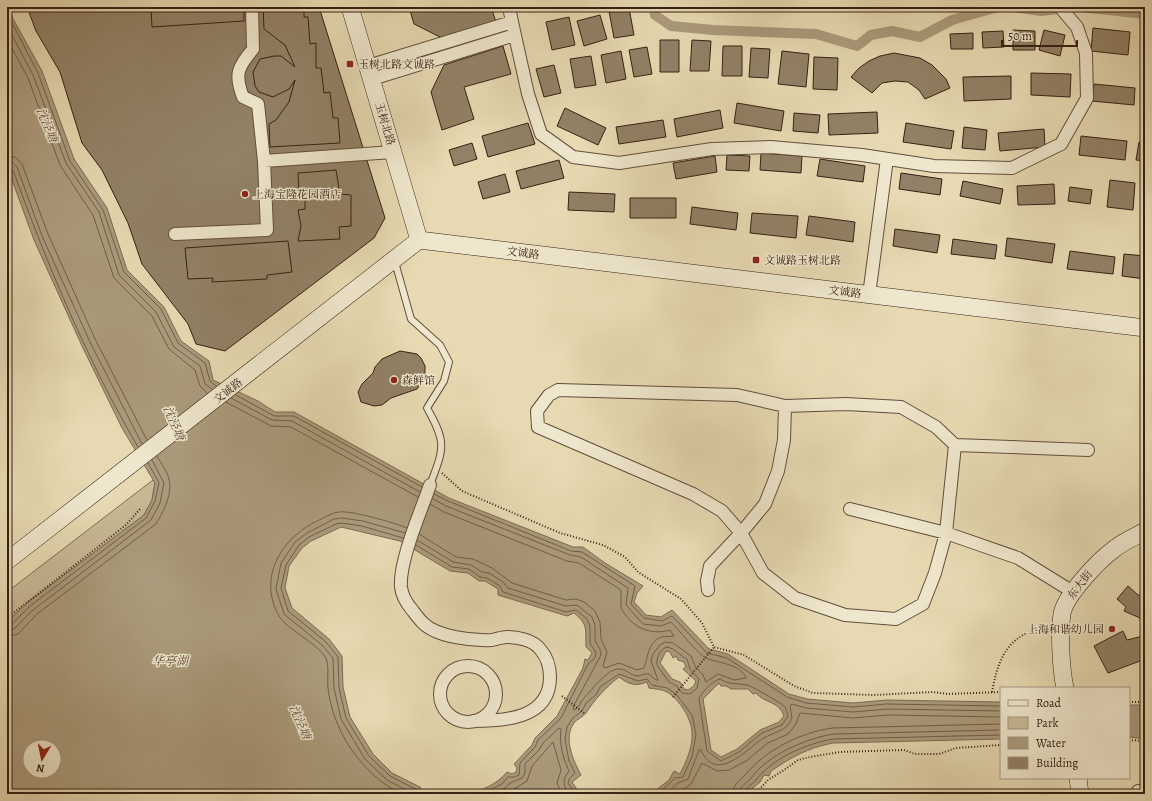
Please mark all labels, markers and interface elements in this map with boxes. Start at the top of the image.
scale bar [1002,22,1077,48]
text: 50 m [1008,28,1032,44]
place label: 玉树北路文诚路 [358,57,435,72]
marker: 玉树北路文诚路 [345,59,355,69]
street label: 玉树北路 [372,101,398,147]
water label: 沈泾塘 [33,105,62,147]
place label: 上海宝隆花园酒店 [253,187,341,202]
marker: 上海宝隆花园酒店 [240,189,250,199]
street label: 文诚路 [506,244,540,262]
place label: 文诚路玉树北路 [764,253,841,268]
marker: 文诚路玉树北路 [751,255,761,265]
street label: 文诚路 [828,283,862,301]
place label: 森鲜馆 [402,373,435,388]
street label: 文诚路 [210,375,246,407]
marker: 森鲜馆 [389,375,399,385]
water label: 沈泾塘 [160,403,189,445]
street label: 东大街 [1064,567,1096,603]
place label: 上海和谐幼儿园 [1027,622,1104,637]
marker: 上海和谐幼儿园 [1107,624,1117,634]
water label: 华亭湖 [152,653,190,669]
legend [1000,687,1130,779]
text: Road [1036,695,1062,711]
water label: 沈泾塘 [286,702,315,744]
text: Park [1036,715,1059,731]
text: Water [1035,735,1066,751]
north arrow [22,739,62,779]
text: Building [1036,755,1078,771]
text: N [35,760,46,776]

